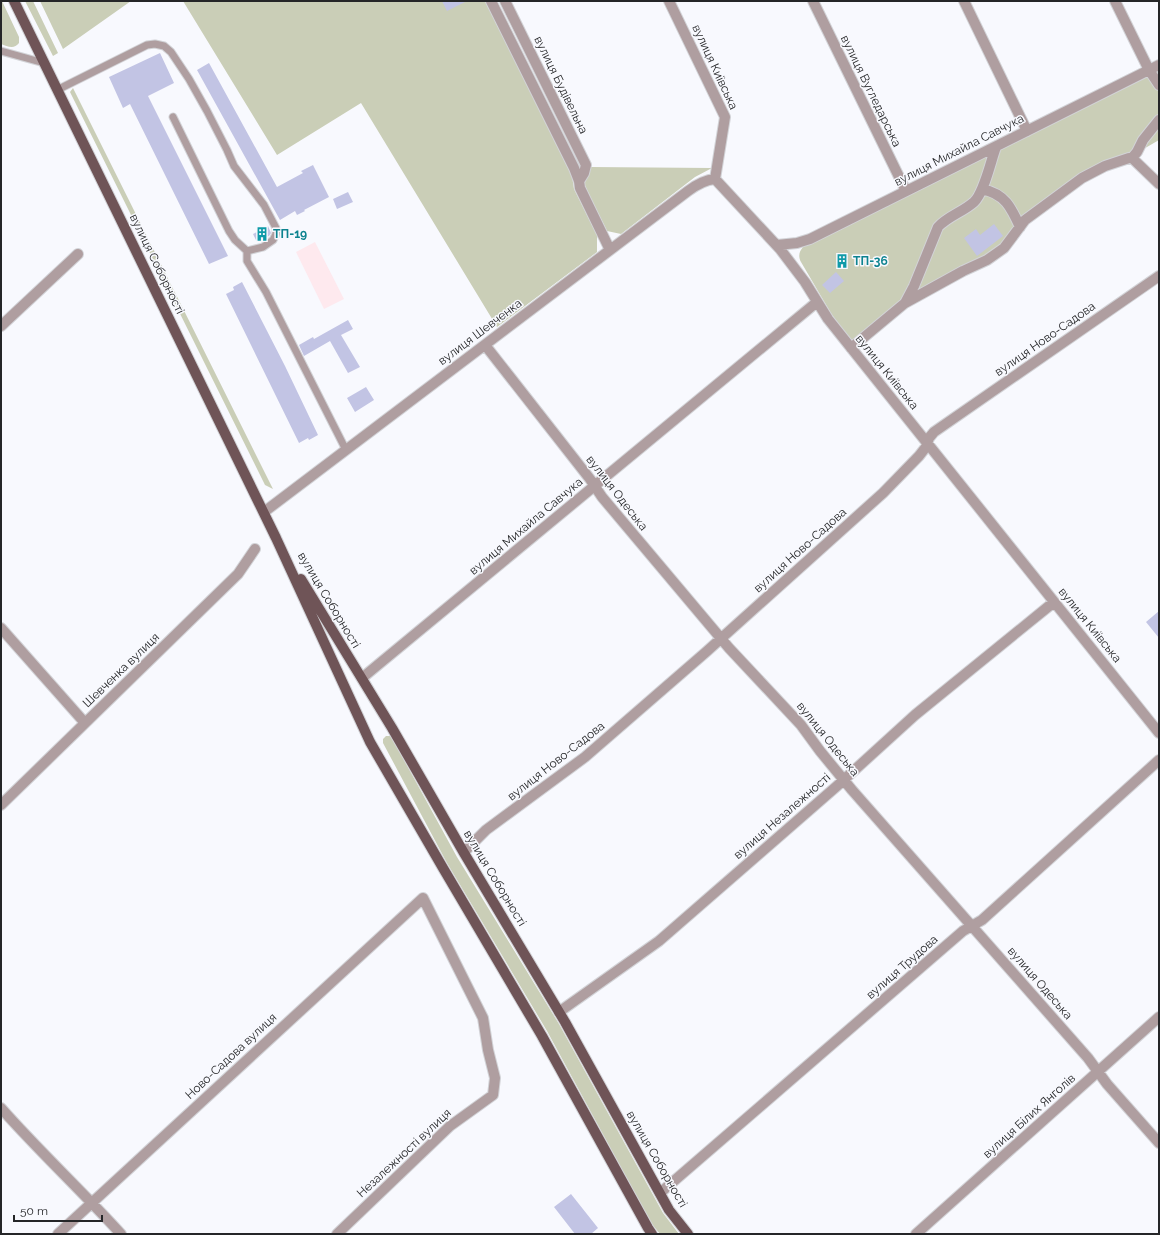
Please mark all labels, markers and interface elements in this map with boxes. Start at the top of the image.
street label: вулиця Київська [689,22,741,112]
street label: вулиця Вугледарська [838,33,904,149]
street label: вулиця Будівельна [531,34,591,136]
street label: вулиця Михайла Савчука [892,111,1026,189]
street label: вулиця Соборності [127,212,187,316]
building icon: ТП-19 [254,226,270,242]
place label: ТП-19 [273,227,307,241]
building icon: ТП-36 [834,253,850,269]
place label: ТП-36 [853,254,888,268]
street label: вулиця Шевченка [435,296,525,368]
street label: вулиця Ново-Садова [992,299,1098,379]
street label: вулиця Київська [853,332,921,412]
street label: вулиця Одеська [583,453,651,533]
street label: вулиця Михайла Савчука [467,475,585,577]
street label: вулиця Ново-Садова [751,505,849,595]
street label: вулиця Соборності [295,550,363,650]
street label: вулиця Київська [1056,585,1124,665]
street label: Шевченка вулиця [80,630,162,710]
street label: вулиця Одеська [794,699,862,779]
street label: вулиця Ново-Садова [505,719,607,803]
street label: вулиця Незалежності [731,770,833,862]
street label: вулиця Соборності [461,828,529,928]
street label: вулиця Трудова [864,932,940,1002]
street label: вулиця Одеська [1005,944,1075,1022]
street label: Ново-Садова вулиця [183,1010,279,1102]
street label: вулиця Білих Янголів [980,1071,1078,1161]
street label: Незалежності вулиця [354,1106,454,1200]
street label: вулиця Соборності [624,1108,690,1210]
scale bar [14,1197,102,1223]
text: 50 m [20,1204,48,1218]

